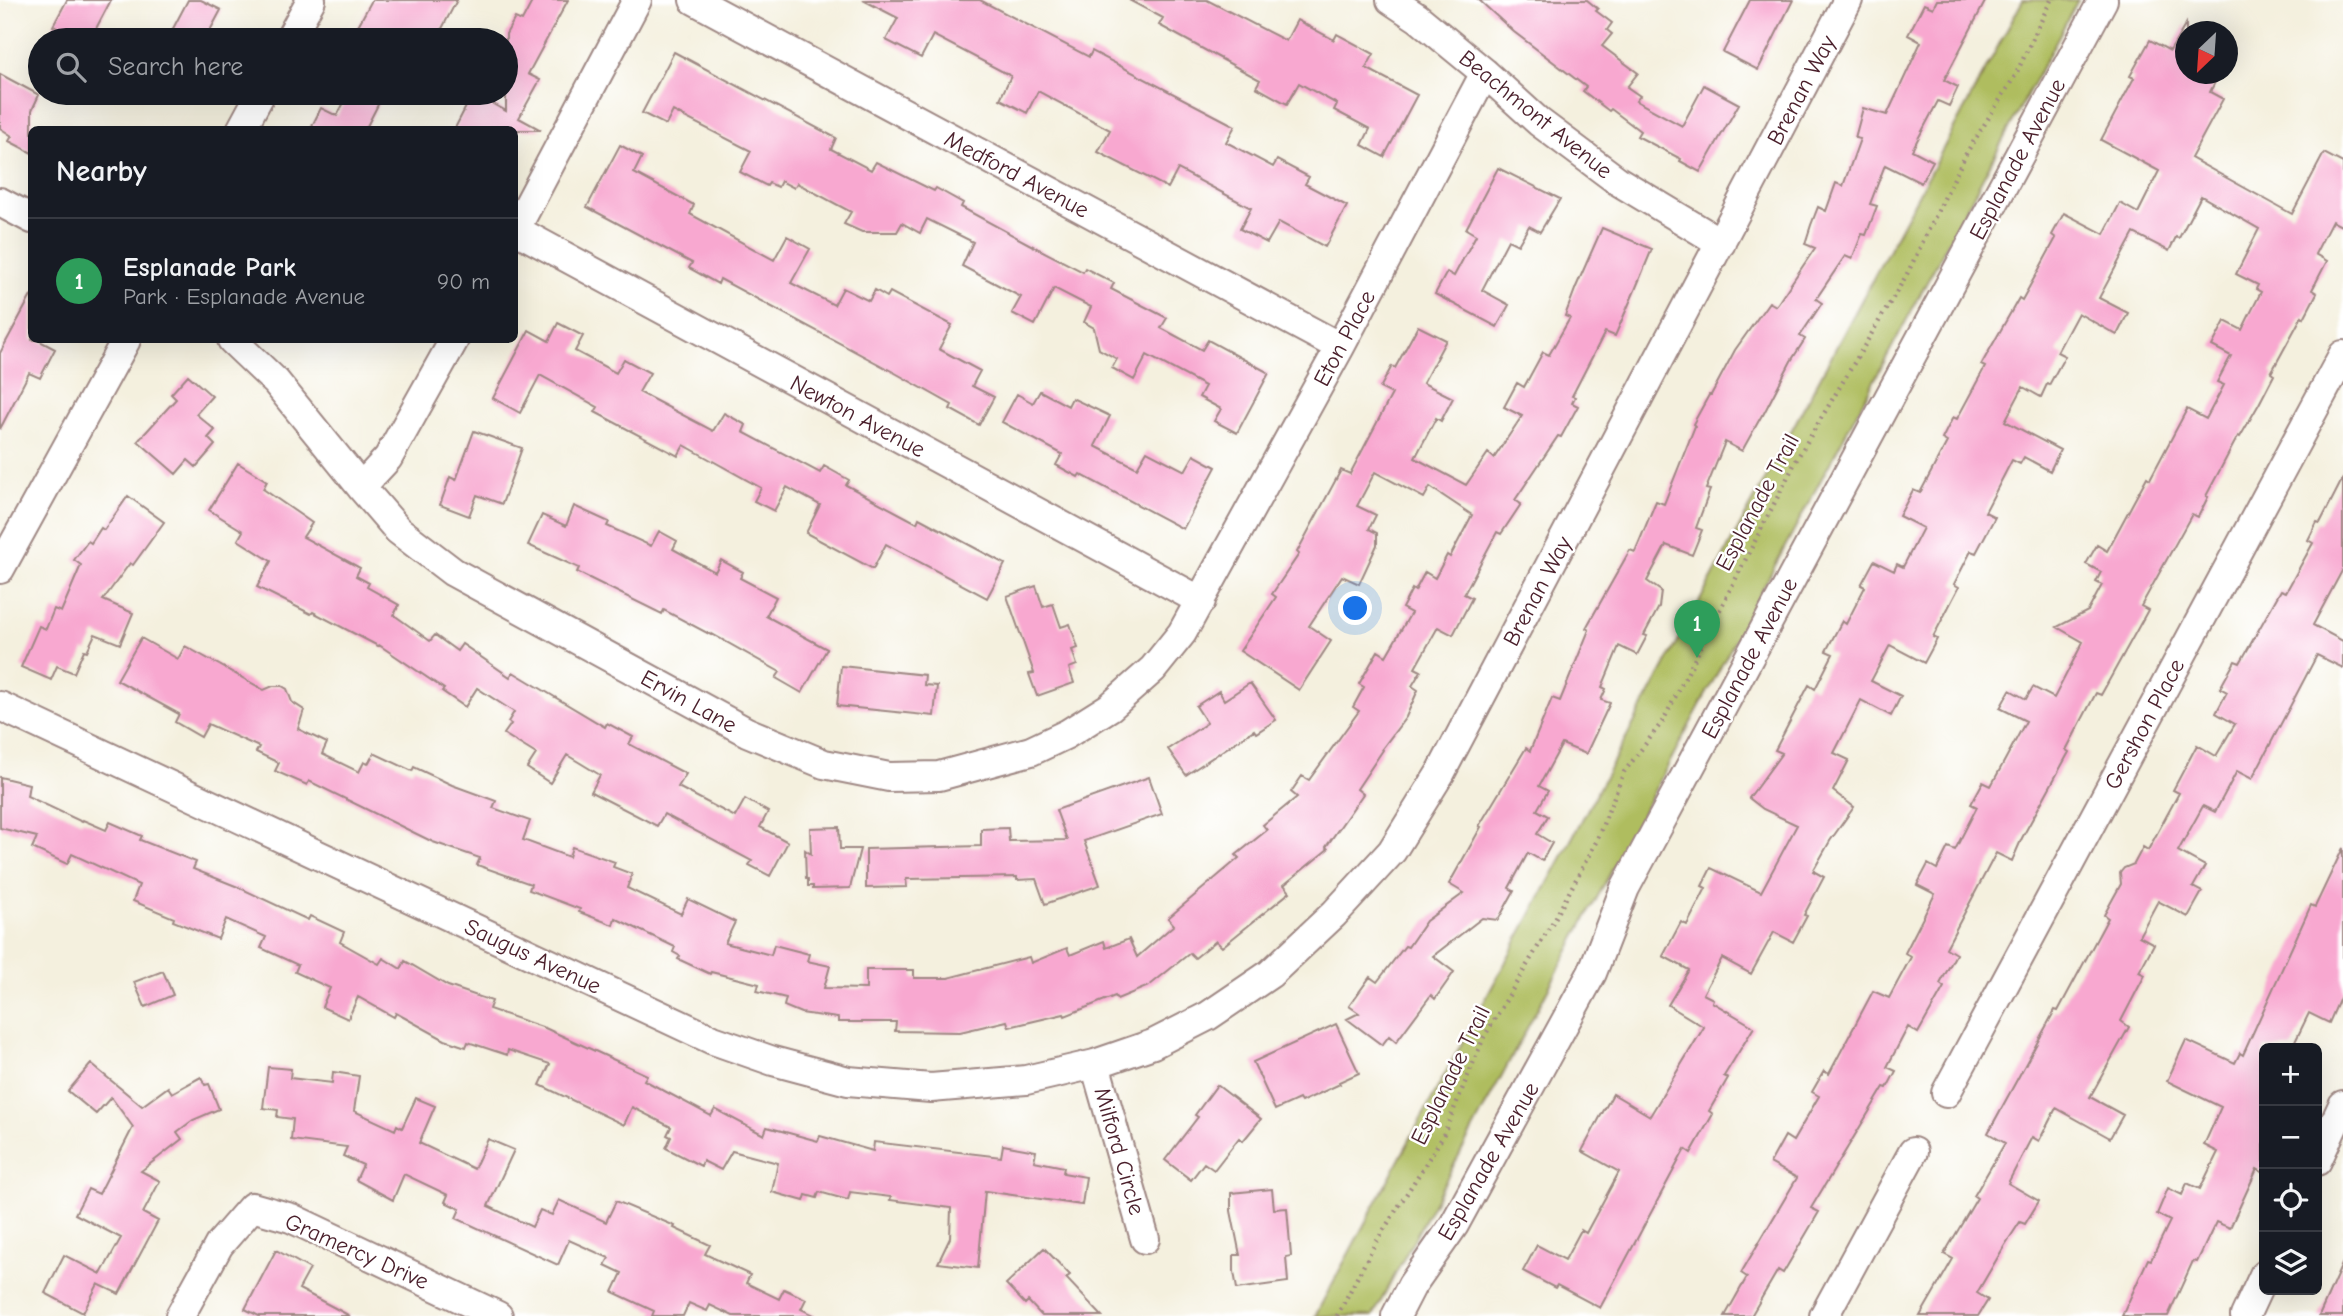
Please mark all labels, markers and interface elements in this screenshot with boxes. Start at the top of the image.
north arrow [2175,21,2238,84]
search box [28,28,518,105]
street label: Brenan Way [1761,30,1842,150]
street label: Beachmont Avenue [1454,44,1618,184]
icon: search [52,48,90,86]
text: Search here [108,52,243,82]
street label: Esplanade Avenue [1964,74,2071,244]
street label: Medford Avenue [940,125,1094,224]
text: Nearby [56,154,147,189]
text: Esplanade Park [123,253,296,283]
text: 1 [74,268,84,295]
text: 90 m [437,268,490,295]
text: Park · Esplanade Avenue [123,283,365,310]
street label: Eton Place [1308,286,1381,391]
street label: Newton Avenue [786,370,930,463]
street label: Esplanade Trail [1710,429,1805,575]
street label: Brenan Way [1497,531,1578,651]
street label: Esplanade Avenue [1696,573,1803,743]
your location [1338,591,1372,625]
pin: 1 [1674,600,1720,658]
street label: Gershon Place [2099,654,2190,794]
street label: Ervin Lane [636,664,741,739]
street label: Saugus Avenue [460,913,605,1000]
street label: Esplanade Trail [1405,1001,1496,1149]
map controls [2259,1043,2322,1295]
button: + [2259,1043,2322,1106]
street label: Esplanade Avenue [1432,1077,1545,1245]
street label: Milford Circle [1088,1084,1151,1218]
button: − [2259,1106,2322,1169]
button: locate [2259,1169,2322,1232]
street label: Gramercy Drive [281,1208,433,1295]
button: layers [2259,1232,2322,1295]

